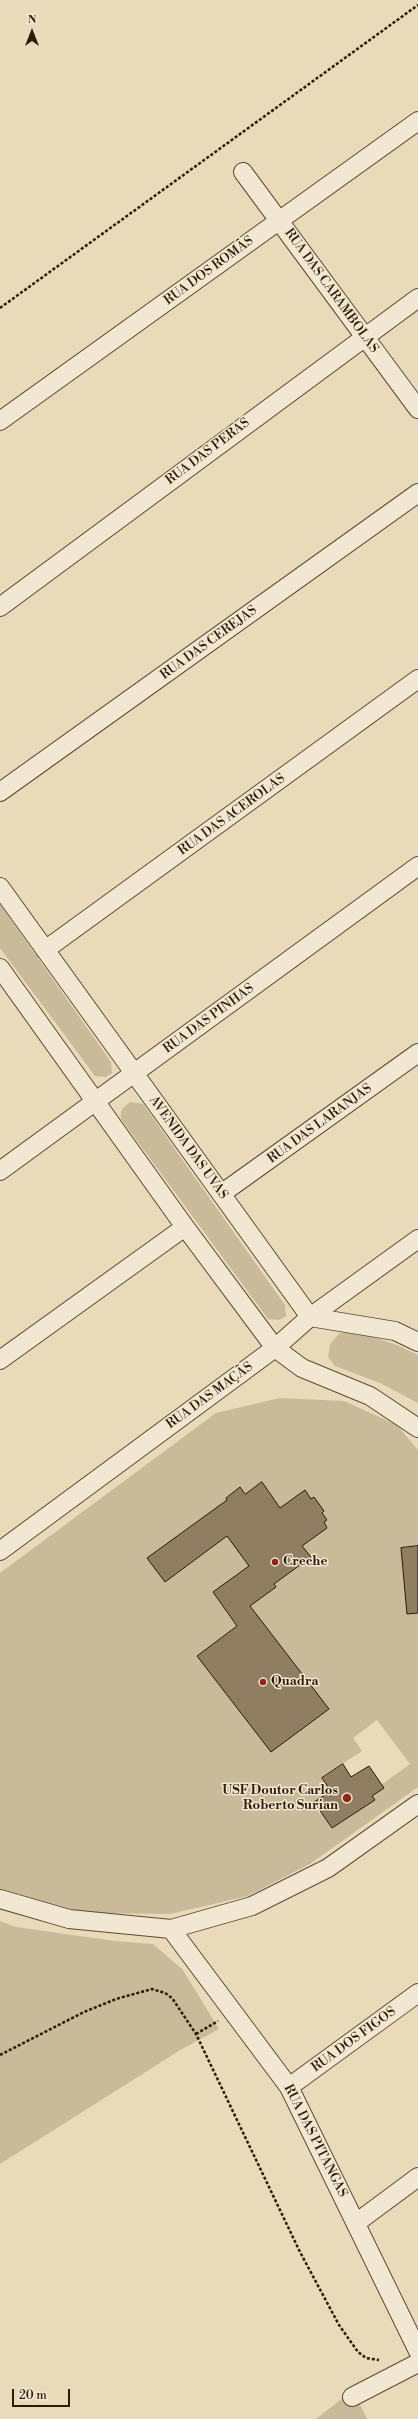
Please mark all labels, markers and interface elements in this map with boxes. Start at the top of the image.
north arrow [12,12,52,52]
text: N [28,13,36,27]
street label: RUA DAS CARAMBOLAS [281,226,381,356]
street label: RUA DOS ROMÃS [161,233,257,309]
street label: RUA DAS PERAS [163,415,253,489]
street label: RUA DAS CEREJAS [158,603,260,683]
street label: RUA DAS ACEROLAS [175,771,289,859]
street label: RUA DAS PINHAS [161,981,257,1057]
street label: RUA DAS LARANJAS [265,1081,375,1167]
street label: AVENIDA DAS UVAS [145,1093,231,1203]
street label: RUA DAS MAÇÃS [164,1359,256,1433]
place label: Creche [283,1554,327,1570]
marker: Creche [270,1557,280,1567]
place label: Quadra [271,1674,318,1690]
marker: Quadra [258,1677,268,1687]
place label: USF Doutor Carlos Roberto Surian [222,1783,338,1814]
marker: USF Doutor Carlos Roberto Surian [341,1792,353,1804]
street label: RUA DOS FIGOS [309,2004,399,2076]
street label: RUA DAS PITANGAS [280,2082,350,2200]
scale bar [14,2381,72,2407]
text: 20 m [19,2388,47,2403]

